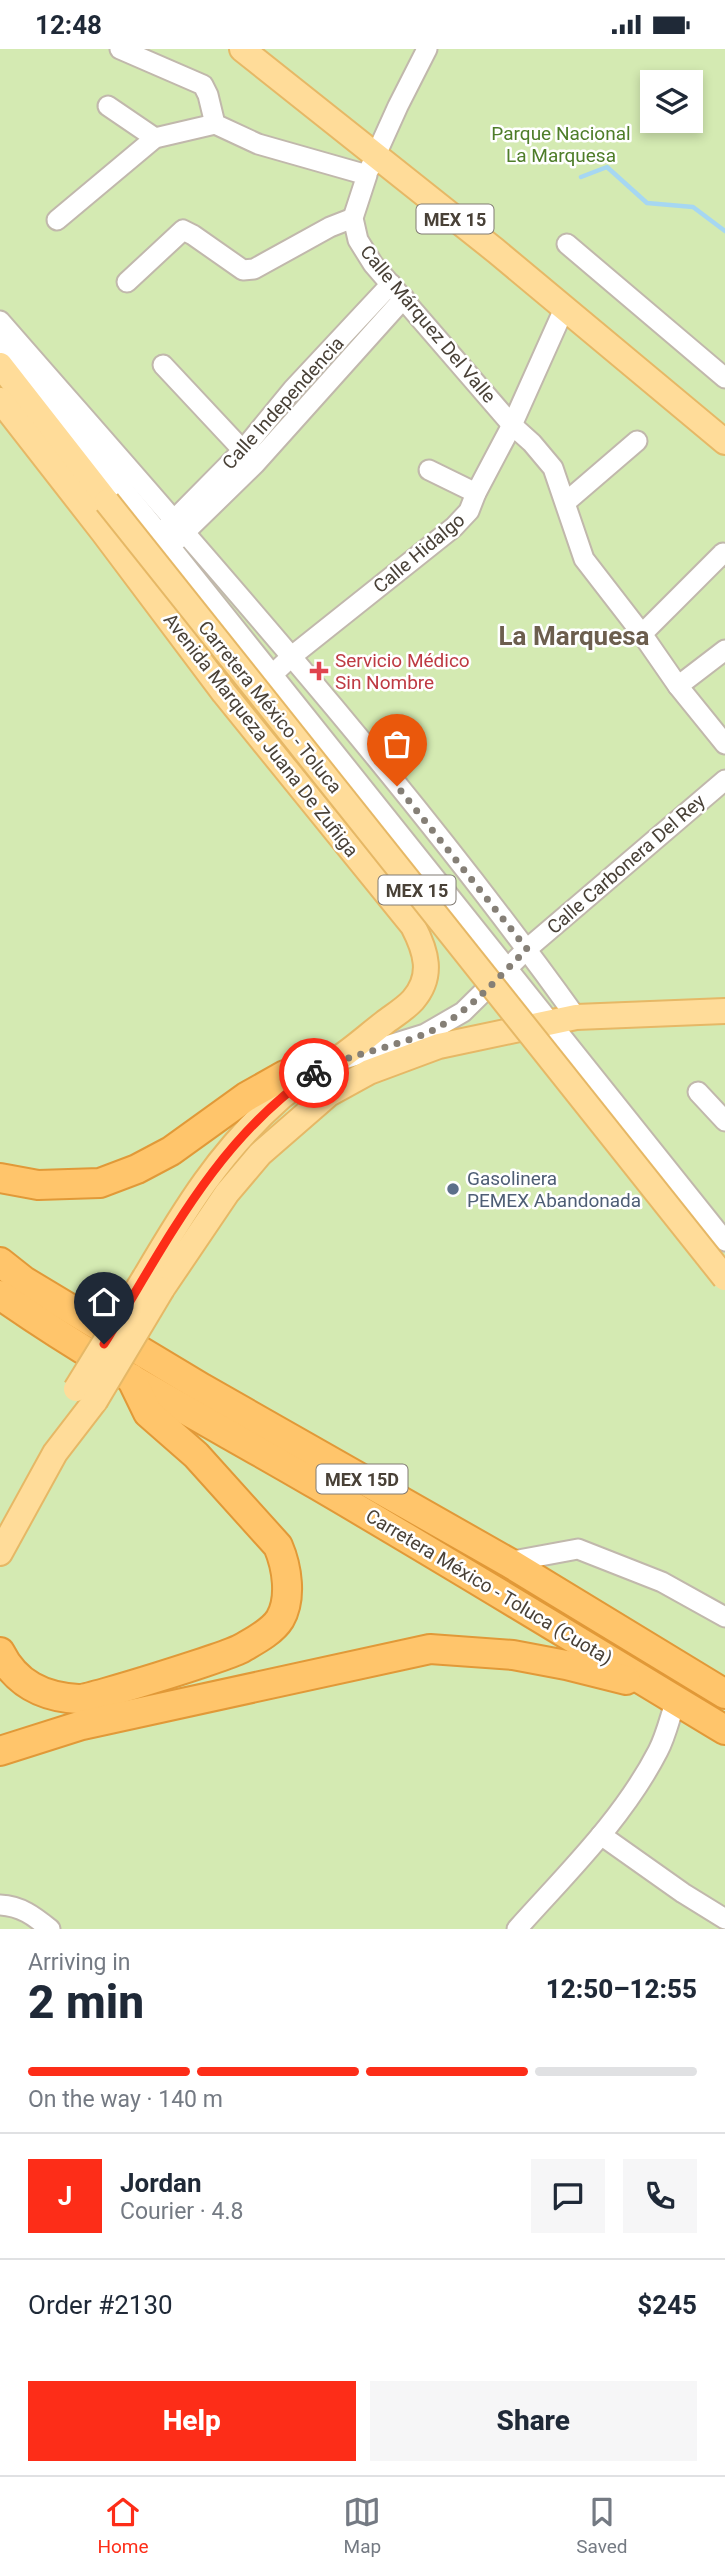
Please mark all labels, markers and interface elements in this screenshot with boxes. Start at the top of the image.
text: 12:48 [35,10,102,40]
map controls [640,70,703,133]
button: layers [640,70,703,133]
park label: Parque Nacional La Marquesa [491,122,631,167]
road number: MEX 15 [416,204,494,233]
street label: Calle Márquez Del Valle [355,241,501,407]
street label: Calle Independencia [217,332,349,474]
street label: Calle Hidalgo [369,508,469,598]
street label: Avenida Marqueza Juana De Zuñiga [159,609,363,861]
street label: Carretera México - Toluca [193,616,347,798]
district label: La Marquesa [499,621,650,651]
place label: Servicio Médico Sin Nombre [335,649,470,694]
marker: Servicio Médico Sin Nombre [309,661,329,681]
pin [367,714,427,786]
icon: bag [378,725,416,763]
street label: Calle Carbonera Del Rey [542,789,710,939]
road number: MEX 15 [378,875,456,905]
courier [279,1038,349,1108]
icon: bike [295,1054,333,1092]
place label: Gasolinera PEMEX Abandonada [467,1167,641,1212]
marker: Gasolinera PEMEX Abandonada [445,1181,461,1197]
pin [74,1272,134,1344]
icon: home [85,1283,123,1321]
road number: MEX 15D [316,1464,408,1493]
street label: Carretera México - Toluca (Cuota) [362,1504,616,1670]
text: Arriving in [28,1949,131,1976]
text: 12:50–12:55 [546,1974,697,2004]
text: 2 min [28,1975,144,2029]
text: On the way · 140 m [28,2086,223,2113]
button: chat [531,2159,605,2233]
button: phone [623,2159,697,2233]
text: Jordan [120,2168,202,2198]
text: J [58,2181,72,2211]
text: Courier · 4.8 [120,2198,243,2225]
text: Order #2130 [28,2290,173,2320]
text: $245 [637,2290,697,2320]
button: Help [28,2381,356,2461]
button: Share [370,2381,697,2461]
tab: Home [97,2493,149,2558]
tab: Map [343,2493,381,2558]
tab: Saved [576,2493,628,2558]

